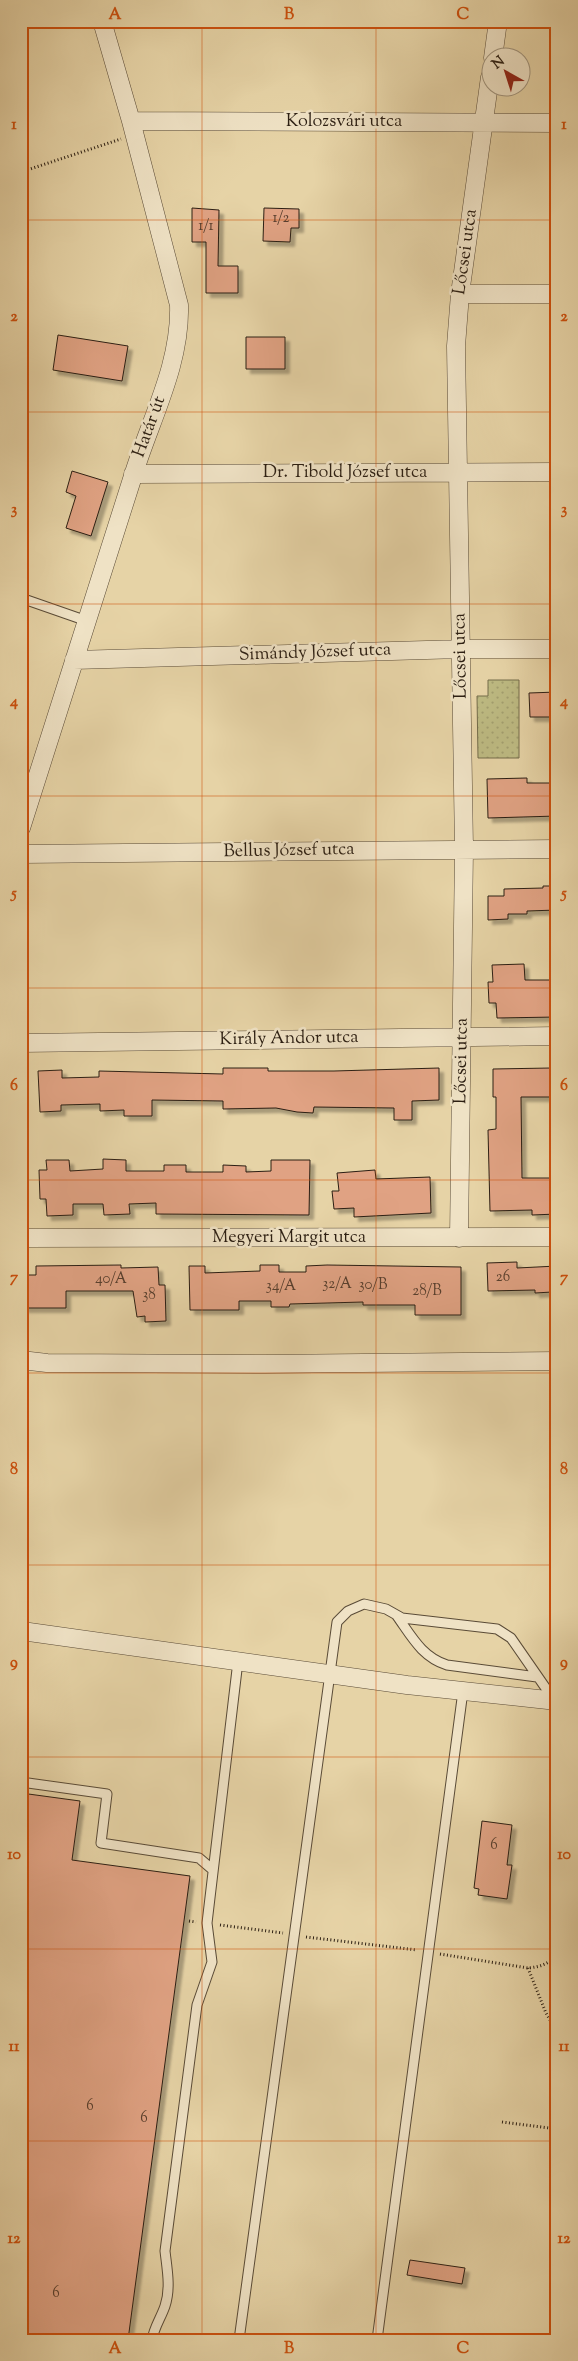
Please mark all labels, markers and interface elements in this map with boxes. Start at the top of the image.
text: A [109,4,122,27]
text: B [284,4,294,27]
text: C [457,4,470,27]
north arrow [480,48,530,98]
text: N [488,52,510,75]
street label: Kolozsvári utca [286,109,402,135]
text: 1 [11,114,17,137]
text: 1 [561,114,567,137]
house number: 1/2 [272,208,290,229]
street label: Lőcsei utca [447,208,485,296]
house number: 1/1 [198,216,214,237]
text: 2 [10,306,18,329]
text: 2 [560,306,568,329]
street label: Határ út [127,393,173,461]
street label: Dr. Tibold József utca [263,460,427,486]
text: 3 [11,499,18,522]
text: 3 [561,499,568,522]
street label: Lőcsei utca [447,613,475,699]
street label: Simándy József utca [238,637,392,669]
text: 4 [9,691,18,714]
text: 4 [559,691,568,714]
street label: Bellus József utca [223,837,355,865]
text: 5 [9,883,17,906]
text: 5 [559,883,567,906]
street label: Lőcsei utca [448,1018,476,1104]
street label: Király Andor utca [219,1025,359,1053]
text: 6 [10,1075,18,1098]
text: 6 [560,1075,568,1098]
street label: Megyeri Margit utca [212,1225,366,1251]
text: 7 [10,1267,19,1290]
house number: 26 [496,1267,510,1288]
text: 7 [560,1267,569,1290]
house number: 40/A [95,1269,127,1290]
house number: 32/A [322,1274,352,1295]
house number: 30/B [359,1275,388,1296]
house number: 34/A [266,1276,296,1297]
house number: 28/B [412,1281,442,1302]
house number: 38 [142,1285,156,1306]
text: 8 [10,1459,18,1482]
text: 8 [560,1459,568,1482]
text: 9 [10,1652,18,1675]
text: 9 [560,1652,568,1675]
house number: 6 [490,1835,498,1856]
text: 10 [7,1844,21,1867]
text: 10 [557,1844,571,1867]
text: 11 [9,2036,20,2059]
text: 11 [559,2036,570,2059]
house number: 6 [86,2096,94,2117]
house number: 6 [140,2108,148,2129]
text: 12 [8,2228,21,2251]
text: 12 [558,2228,571,2251]
house number: 6 [52,2283,60,2304]
text: A [109,2338,122,2361]
text: B [284,2338,294,2361]
text: C [457,2338,470,2361]

